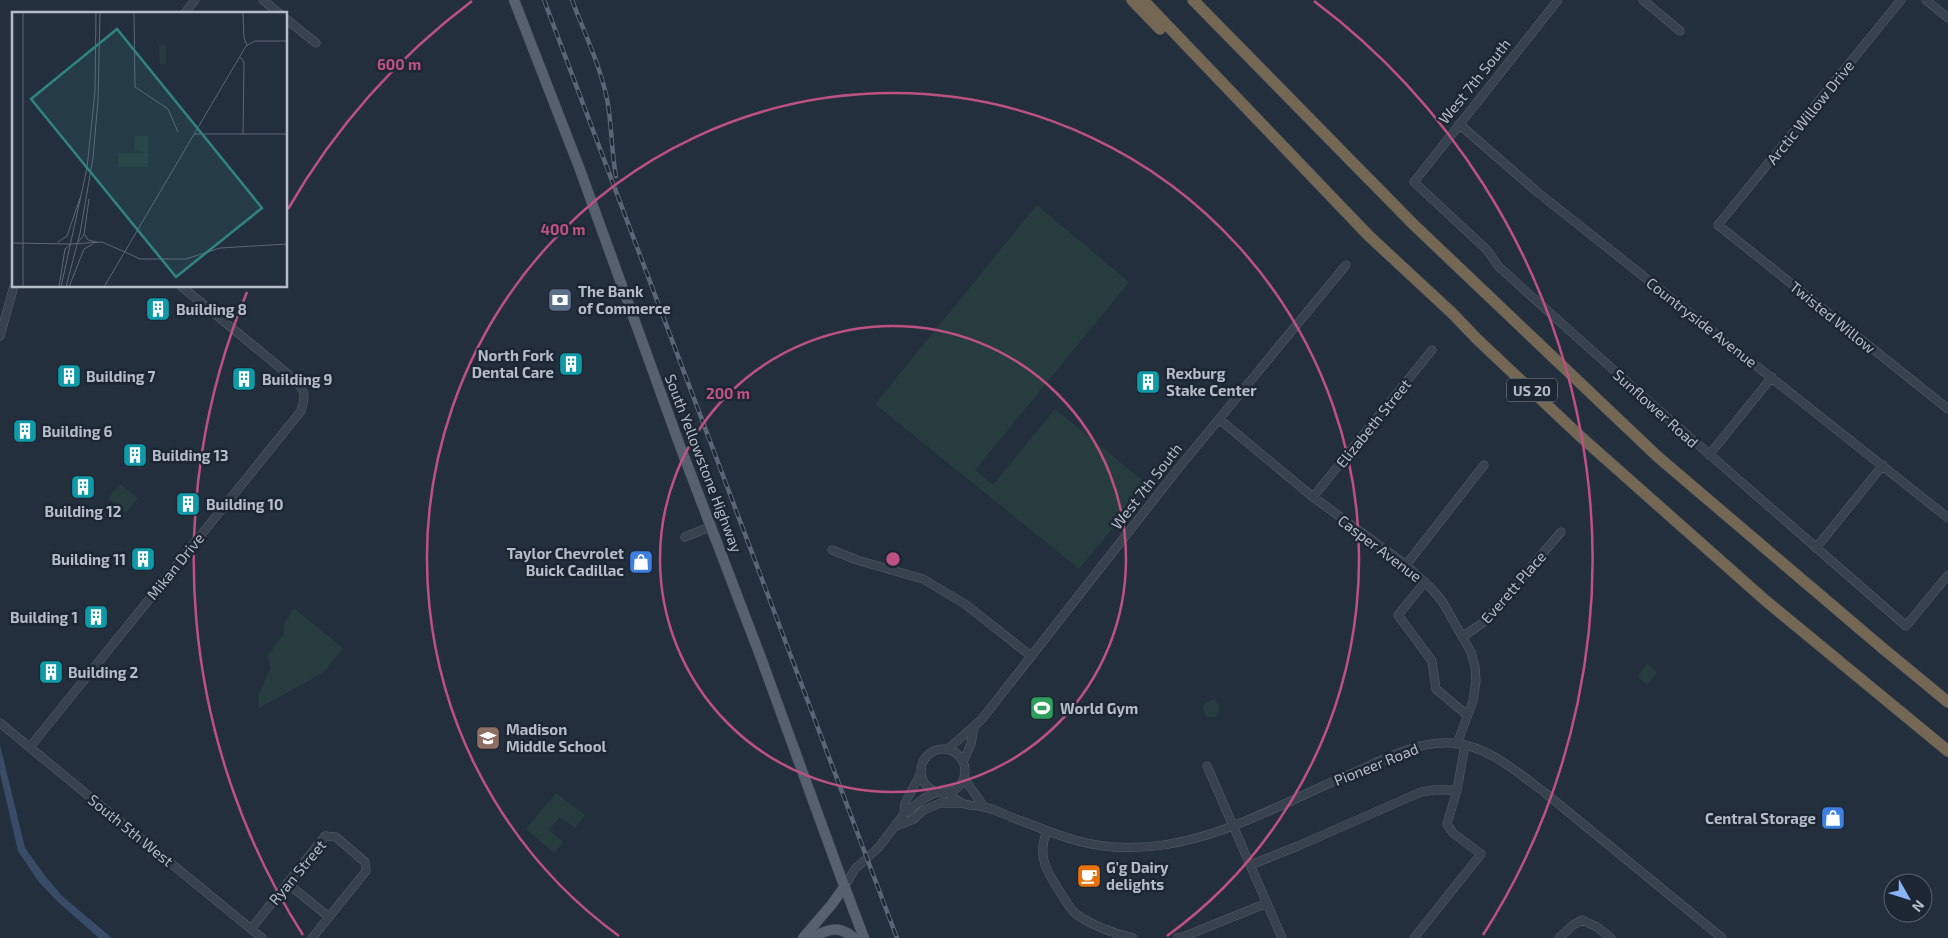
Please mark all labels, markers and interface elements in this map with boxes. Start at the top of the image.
inset map [12,12,288,288]
street label: West 7th South [1434,35,1514,127]
text: 600 m [377,55,421,73]
street label: Arctic Willow Drive [1762,56,1858,168]
text: 400 m [541,220,585,238]
street label: Countryside Avenue [1643,273,1761,371]
street label: Twisted Willow [1787,277,1879,357]
place label: The Bank of Commerce [578,282,671,317]
bank icon: The Bank of Commerce [547,287,573,313]
building icon: Building 8 [145,296,171,322]
place label: Building 8 [176,300,247,318]
place label: North Fork Dental Care [472,346,555,381]
building icon: North Fork Dental Care [558,351,584,377]
building icon: Building 7 [56,363,82,389]
place label: Rexburg Stake Center [1166,364,1257,399]
street label: Sunflower Road [1610,365,1702,451]
building icon: Building 9 [231,366,257,392]
place label: Building 7 [86,367,156,385]
building icon: Rexburg Stake Center [1135,369,1161,395]
place label: Building 9 [262,370,333,388]
street label: South Yellowstone Highway [662,371,746,555]
street label: Elizabeth Street [1332,375,1414,471]
road number: US 20 [1507,378,1557,402]
text: 200 m [706,384,750,402]
building icon: Building 6 [12,418,38,444]
place label: Building 6 [42,422,113,440]
street label: West 7th South [1107,439,1185,533]
building icon: Building 13 [122,442,148,468]
place label: Building 13 [152,446,229,464]
building icon: Building 12 [70,474,96,500]
building icon: Building 10 [175,491,201,517]
place label: Building 10 [206,495,284,513]
place label: Building 12 [45,502,122,520]
street label: Casper Avenue [1335,511,1425,585]
street label: Mikan Drive [143,529,207,603]
place label: Taylor Chevrolet Buick Cadillac [507,544,624,579]
building icon: Building 11 [130,546,156,572]
street label: Everett Place [1477,547,1549,627]
shop icon: Taylor Chevrolet Buick Cadillac [628,549,654,575]
place label: Building 11 [51,550,126,568]
centre of rings [884,550,902,568]
building icon: Building 1 [83,604,109,630]
place label: Building 1 [10,608,78,626]
building icon: Building 2 [38,659,64,685]
place label: Building 2 [68,663,139,681]
sports icon: World Gym [1029,695,1055,721]
place label: World Gym [1060,699,1138,718]
place label: Madison Middle School [506,720,607,755]
school or university icon: Madison Middle School [475,725,501,751]
street label: Pioneer Road [1331,739,1421,789]
street label: South 5th West [85,790,177,870]
shop icon: Central Storage [1820,805,1846,831]
place label: Central Storage [1705,809,1816,827]
street label: Ryan Street [265,836,329,908]
place label: G'g Dairy delights [1106,858,1169,893]
cafe icon: G'g Dairy delights [1076,863,1102,889]
north arrow [1883,873,1933,923]
text: N [1909,897,1928,916]

